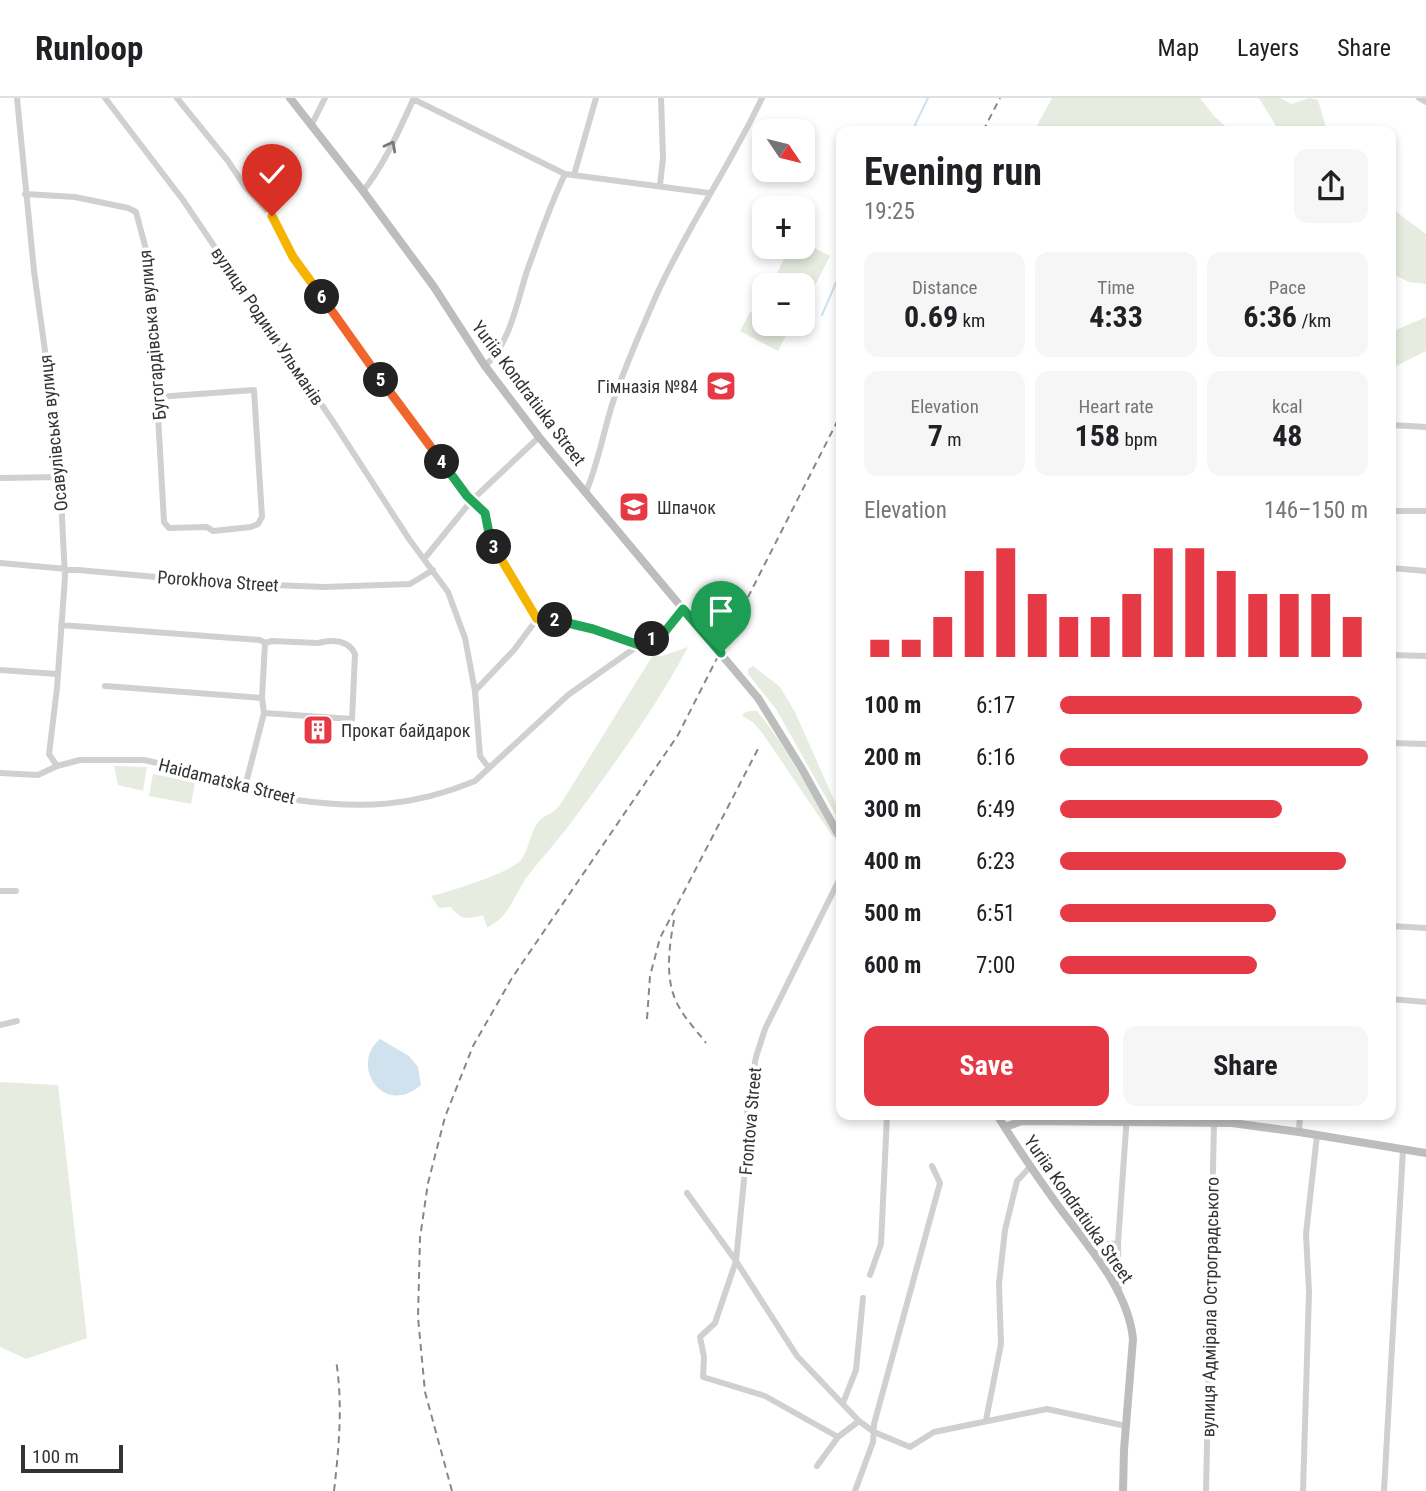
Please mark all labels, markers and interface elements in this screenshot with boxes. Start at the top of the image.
text: Runloop [35,29,143,68]
text: Map [1158,34,1199,62]
text: Layers [1237,34,1299,62]
text: Share [1337,34,1391,62]
north arrow [752,119,816,182]
map controls [752,119,815,336]
one-way arrow [382,140,396,153]
pin [242,144,302,216]
button: share [1294,149,1368,223]
text: Evening run [864,150,1042,194]
icon: check [253,155,291,193]
button: + [752,196,815,259]
text: 19:25 [864,198,915,225]
street label: вулиця Родини Ульманів [207,243,329,409]
street label: Бугогардівська вулиця [134,249,170,421]
button: − [752,273,815,336]
text: Distance [912,276,977,299]
text: Time [1097,276,1135,299]
text: Pace [1269,276,1306,299]
pin: 6 [304,280,340,314]
text: 6 [317,285,326,308]
text: 0.69 [904,299,958,334]
text: 4:33 [1089,299,1143,334]
text: 6:36 [1243,299,1297,334]
text: km [958,309,985,332]
text: /km [1297,309,1331,332]
street label: Yuriia Kondratiuka Street [468,317,590,469]
street label: Осавулівська вулиця [34,354,72,512]
pin: 5 [364,362,398,398]
text: 5 [376,368,385,391]
school or university icon: Гімназія №84 [704,369,738,403]
place label: Гімназія №84 [597,376,698,397]
text: Elevation [910,395,979,418]
text: Heart rate [1078,395,1154,418]
text: kcal [1272,395,1303,418]
text: 7 [928,418,943,453]
text: 158 [1075,418,1120,453]
text: 48 [1272,418,1302,453]
text: m [943,428,962,451]
text: bpm [1120,428,1157,451]
pin: 4 [424,444,460,480]
text: 4 [437,450,446,473]
school or university icon: Шпачок [617,490,651,524]
place label: Шпачок [657,497,716,518]
text: Elevation [864,497,947,524]
text: 146–150 m [1264,497,1368,524]
pin: 3 [476,530,512,564]
text: 3 [489,535,498,558]
street label: Porokhova Street [157,566,279,596]
pin [691,581,751,653]
icon: arrive [702,592,740,630]
pin: 2 [538,602,572,638]
text: 2 [550,608,559,631]
pin: 1 [634,622,670,656]
text: 1 [647,627,656,650]
text: 100 m [864,692,921,719]
text: 6:17 [976,692,1015,719]
building icon: Прокат байдарок [301,713,335,747]
place label: Прокат байдарок [341,720,471,741]
text: 200 m [864,744,921,771]
text: 6:16 [976,744,1015,771]
street label: Haidamatska Street [156,754,298,808]
text: 300 m [864,796,921,823]
text: 6:49 [976,796,1015,823]
text: 400 m [864,848,921,875]
text: 6:23 [976,848,1015,875]
text: 500 m [864,900,921,927]
text: 6:51 [976,900,1015,927]
text: 600 m [864,952,921,979]
text: 7:00 [976,952,1015,979]
button: Save [864,1026,1109,1106]
button: Share [1123,1026,1368,1106]
street label: Frontova Street [735,1066,765,1176]
street label: Yuriia Kondratiuka Street [1020,1131,1138,1287]
street label: вулиця Адмірала Остроградського [1197,1177,1223,1437]
scale bar [21,1442,122,1474]
text: 100 m [32,1445,79,1468]

